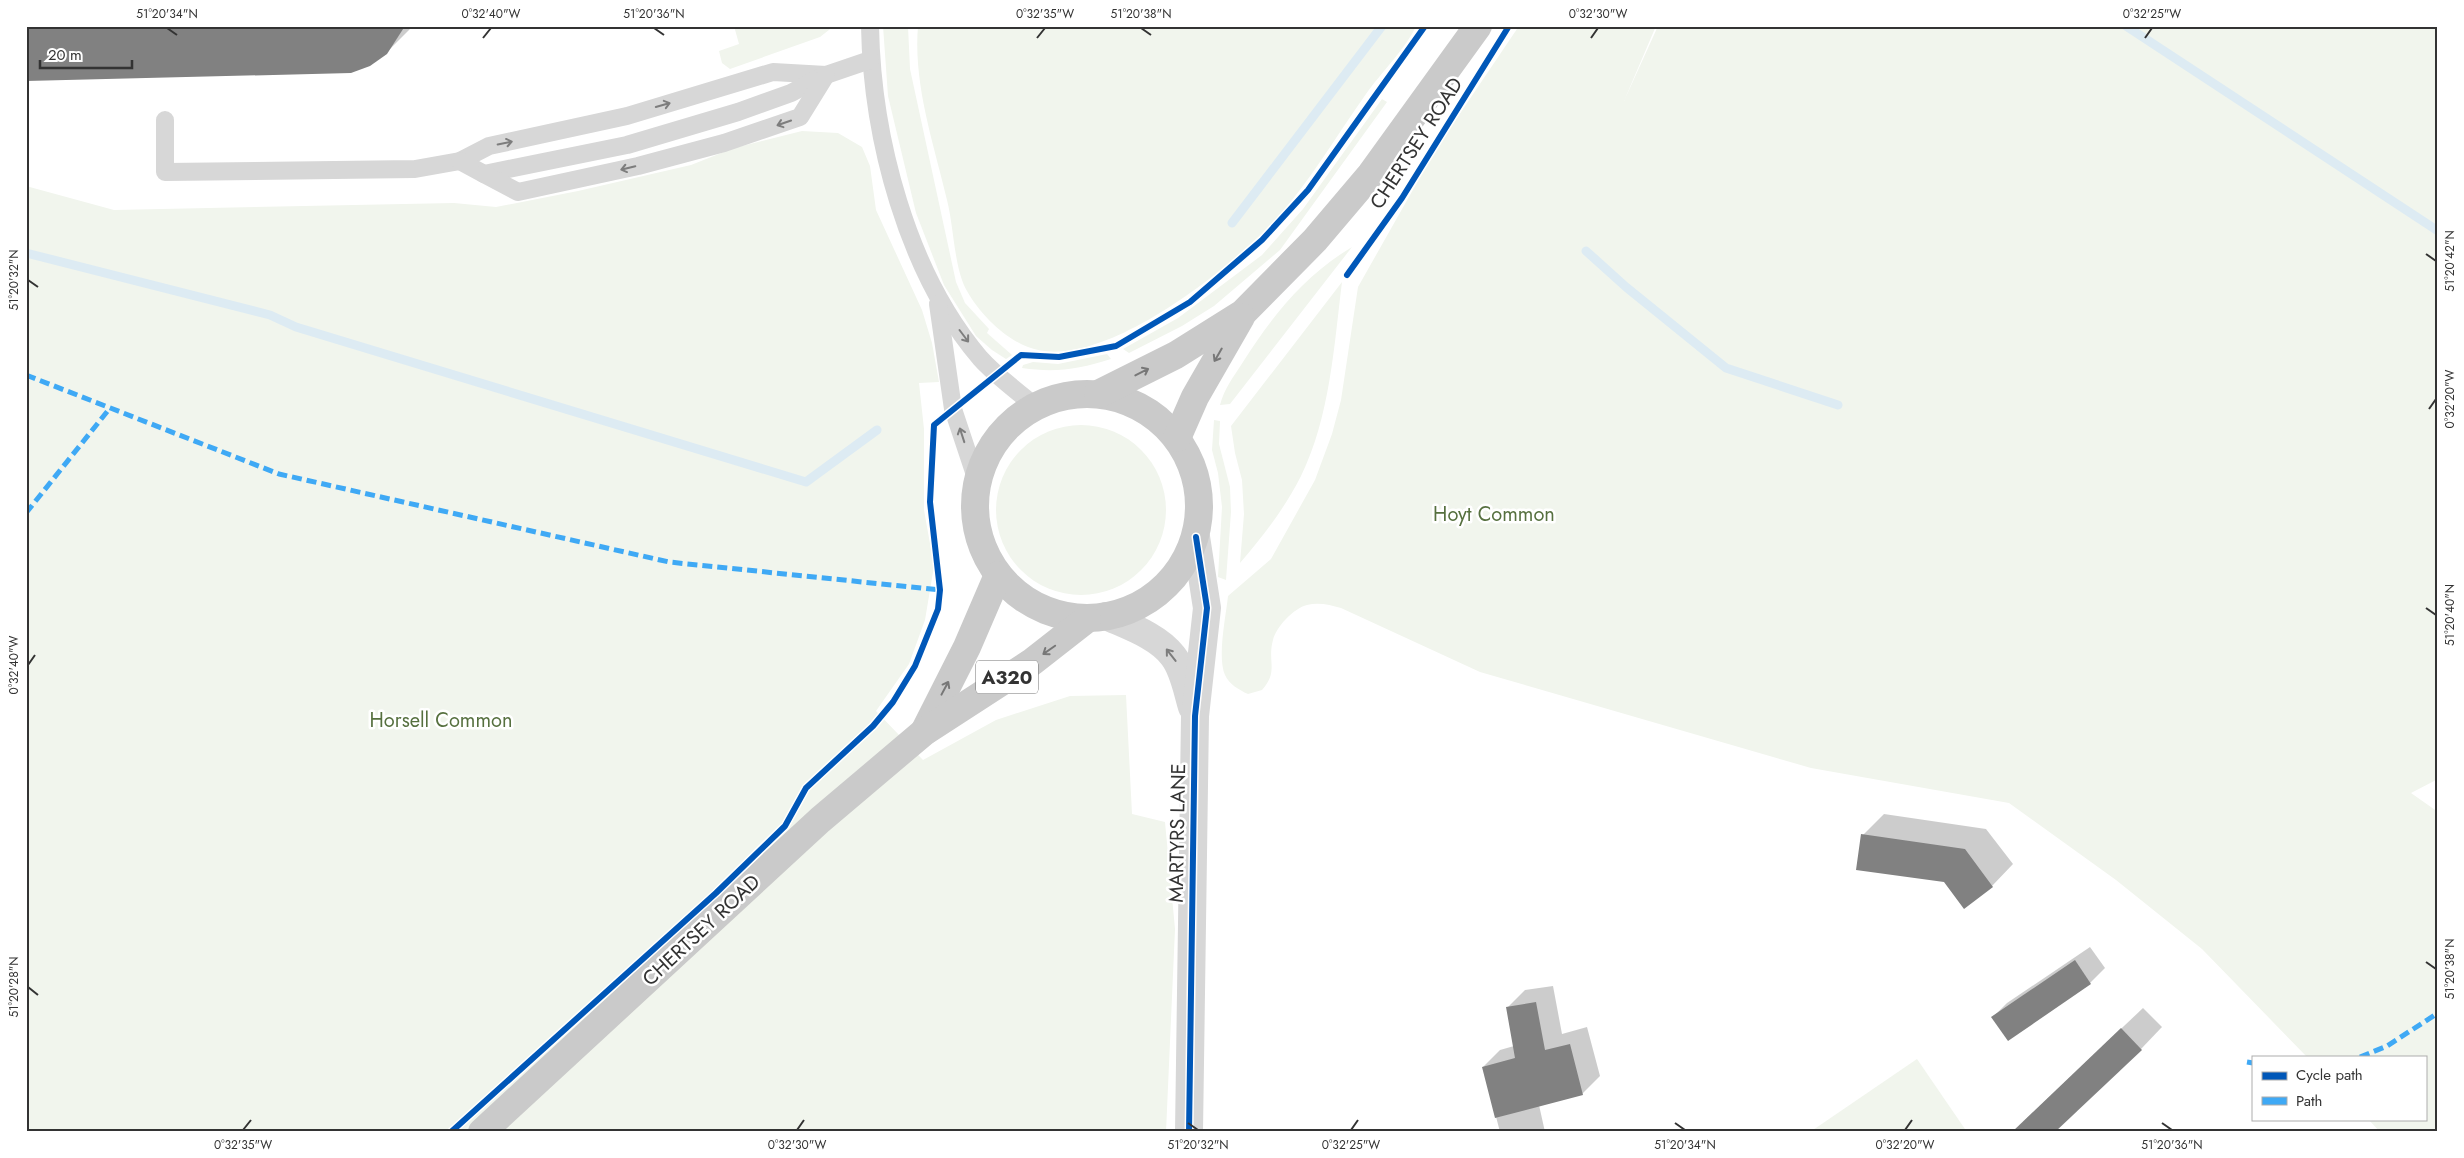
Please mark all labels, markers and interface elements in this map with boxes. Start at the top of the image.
text: 51°20'34"N [136,5,198,23]
text: 0°32'40"W [462,5,521,23]
text: 51°20'36"N [623,5,685,23]
text: 0°32'35"W [1016,5,1074,23]
text: 51°20'38"N [1111,5,1171,23]
text: 0°32'30"W [1569,5,1627,23]
text: 0°32'25"W [2123,5,2181,23]
scale bar [40,38,132,70]
text: 20 m [48,44,82,66]
street label: CHERTSEY ROAD [1363,72,1470,215]
one-way arrow [654,100,670,110]
one-way arrow [776,118,792,128]
one-way arrow [496,138,512,147]
one-way arrow [621,164,637,173]
text: 51°20'42"N [2441,230,2459,292]
text: 51°20'32"N [5,249,23,311]
one-way arrow [958,329,969,342]
one-way arrow [1213,348,1223,362]
one-way arrow [1134,367,1149,377]
text: 0°32'20"W [2441,369,2459,428]
one-way arrow [957,427,966,443]
park label: Hoyt Common [1433,500,1555,529]
text: 51°20'40"N [2441,584,2459,646]
text: 0°32'40"W [5,635,23,695]
one-way arrow [1042,645,1056,655]
one-way arrow [1165,649,1176,662]
road number: A320 [976,660,1038,694]
one-way arrow [941,681,951,695]
park label: Horsell Common [370,706,512,735]
street label: MARTYRS LANE [1162,763,1193,903]
street label: CHERTSEY ROAD [636,868,767,993]
text: 51°20'38"N [2441,939,2459,999]
text: 51°20'28"N [5,956,23,1018]
legend [2252,1056,2426,1120]
text: Cycle path [2296,1064,2363,1086]
text: Path [2296,1090,2322,1112]
text: 0°32'35"W [214,1136,272,1154]
text: 0°32'30"W [768,1136,826,1154]
text: 51°20'32"N [1167,1136,1229,1154]
text: 0°32'25"W [1322,1136,1380,1154]
text: 51°20'34"N [1654,1136,1716,1154]
text: 0°32'20"W [1876,1136,1935,1154]
text: 51°20'36"N [2141,1136,2203,1154]

